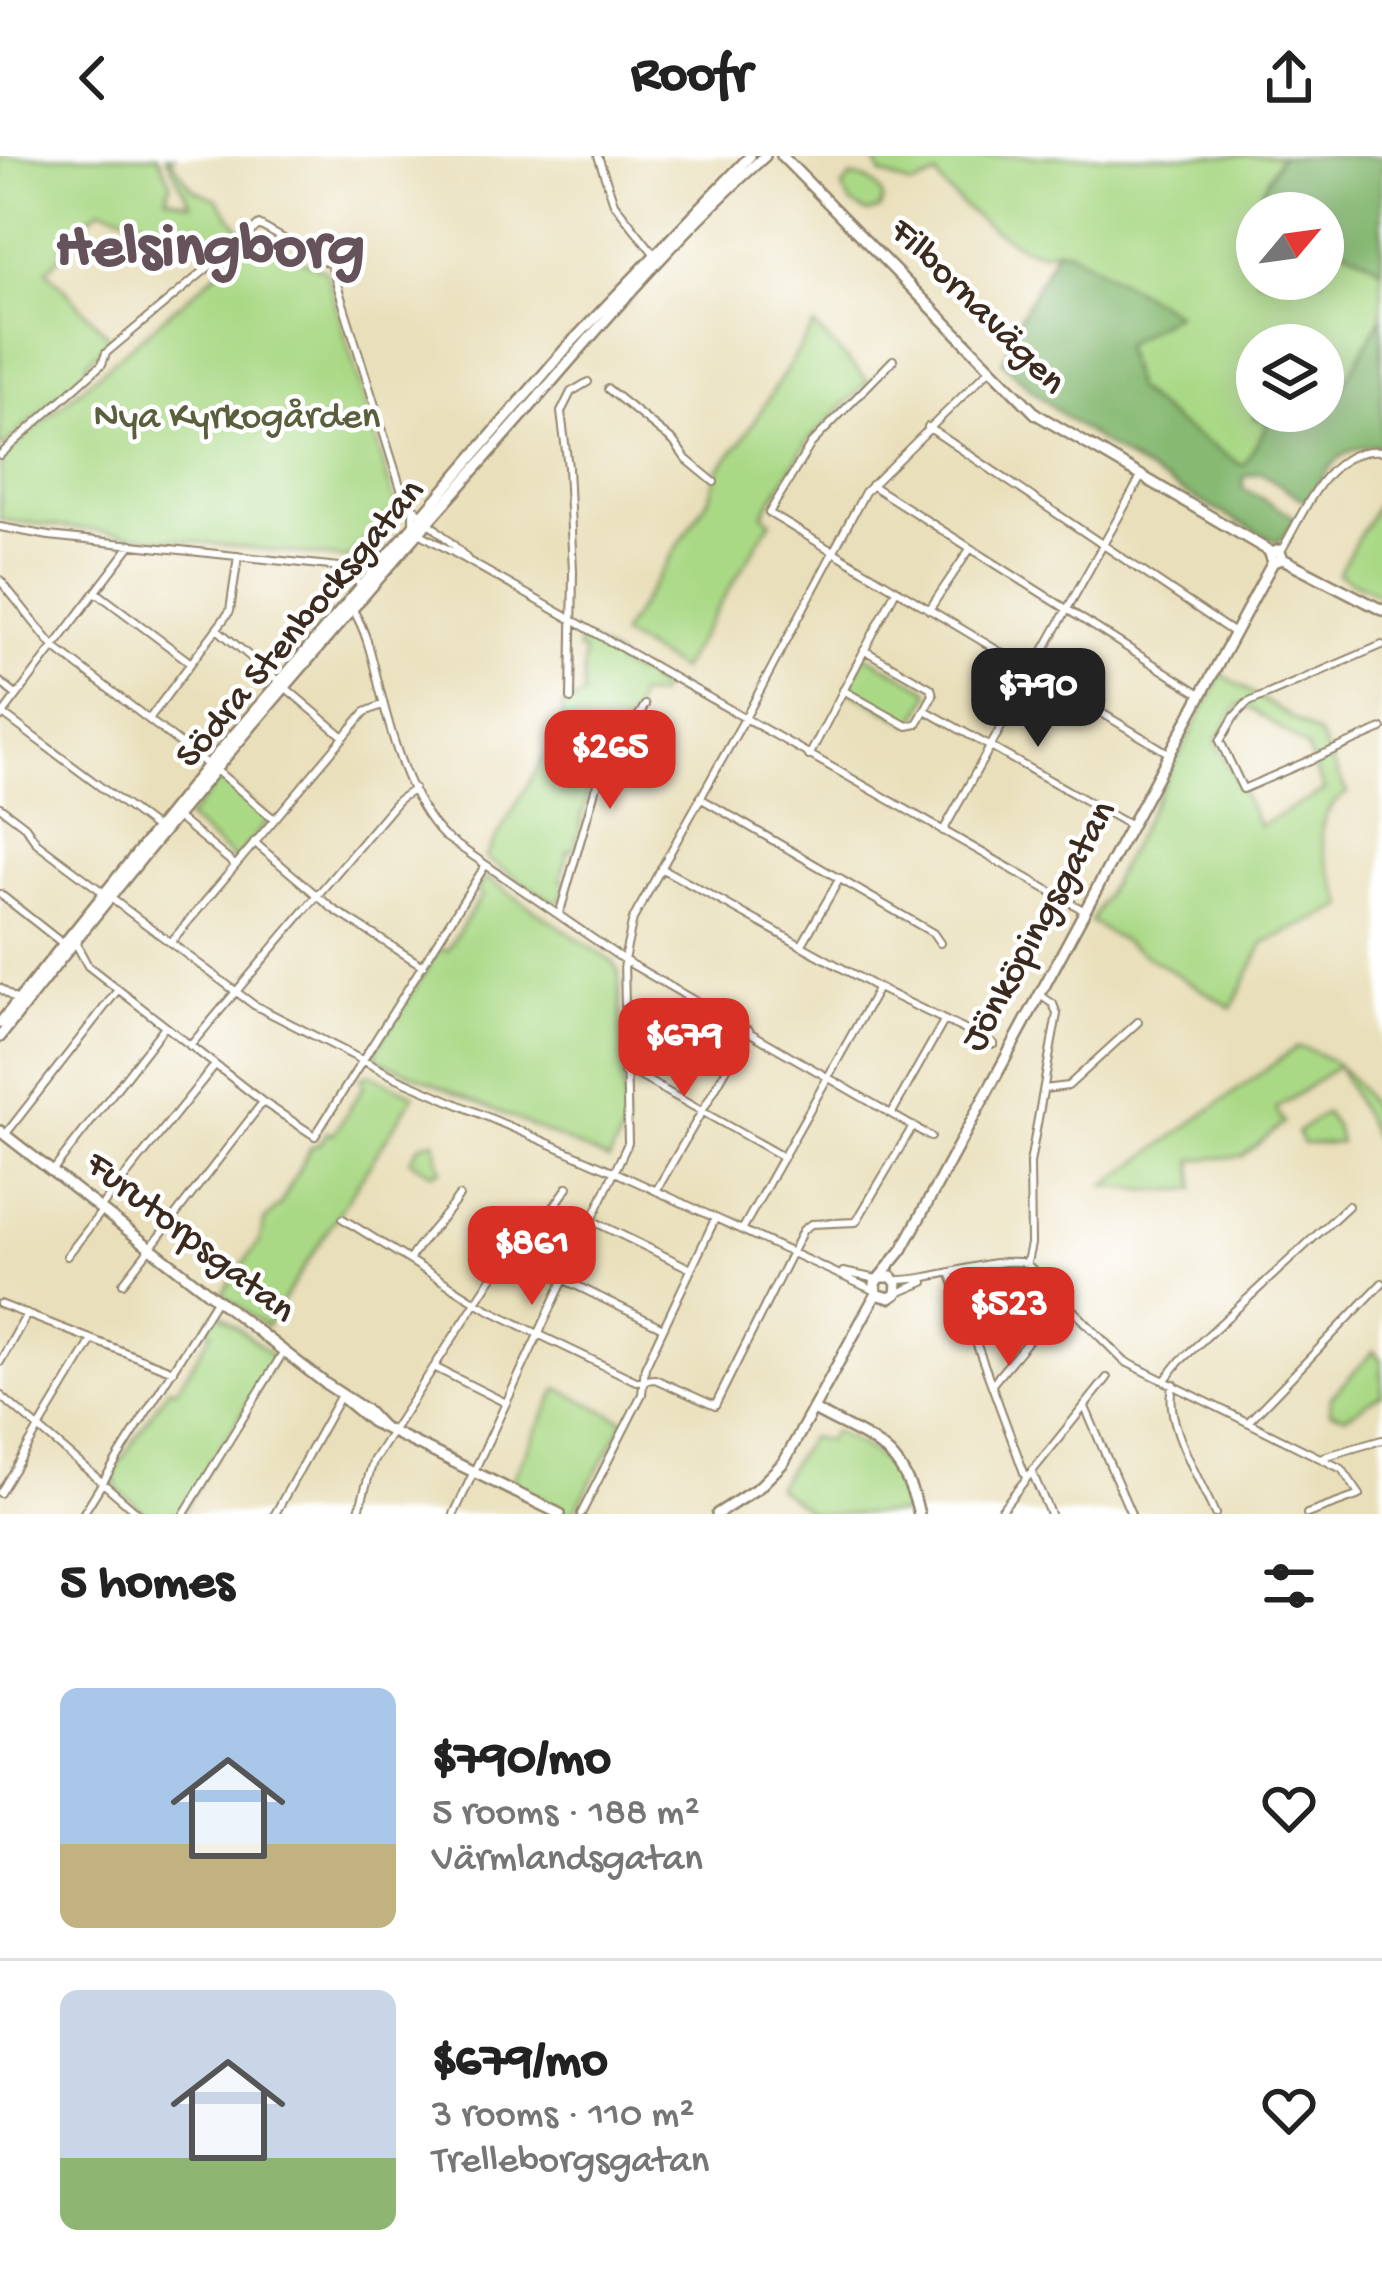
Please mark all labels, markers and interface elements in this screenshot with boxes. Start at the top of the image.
icon: back [60,45,126,111]
icon: share [1256,45,1322,111]
text: Roofr [631,46,751,110]
north arrow [1236,192,1344,300]
map controls [1236,192,1344,432]
street label: Filbornavägen [877,209,1074,406]
district label: Helsingborg [55,214,365,289]
button: layers [1236,324,1344,432]
park label: Nya Kyrkogården [94,396,381,442]
street label: Södra Stenbocksgatan [167,470,437,779]
pin: $790 [967,648,1109,750]
text: $790 [998,664,1078,710]
pin: $265 [539,710,681,812]
text: $265 [572,726,648,772]
street label: Jönköpingsgatan [953,793,1129,1060]
pin: $679 [613,998,755,1100]
text: $679 [645,1014,723,1060]
street label: Furutorpsgatan [74,1142,304,1336]
pin: $861 [461,1206,603,1308]
text: $861 [495,1222,569,1268]
pin: $523 [938,1267,1080,1369]
text: $523 [970,1283,1048,1329]
icon: filters [1256,1553,1322,1619]
text: 5 homes [60,1556,234,1616]
text: $790/mo [432,1732,611,1792]
icon: home [156,1736,300,1880]
icon: heart [1256,1775,1322,1841]
text: 5 rooms · 188 m² [432,1792,700,1838]
text: Värmlandsgatan [432,1838,703,1884]
text: $679/mo [432,2034,608,2094]
icon: home [156,2038,300,2182]
icon: heart [1256,2077,1322,2143]
text: 3 rooms · 110 m² [432,2094,695,2140]
text: Trelleborgsgatan [432,2140,709,2186]

